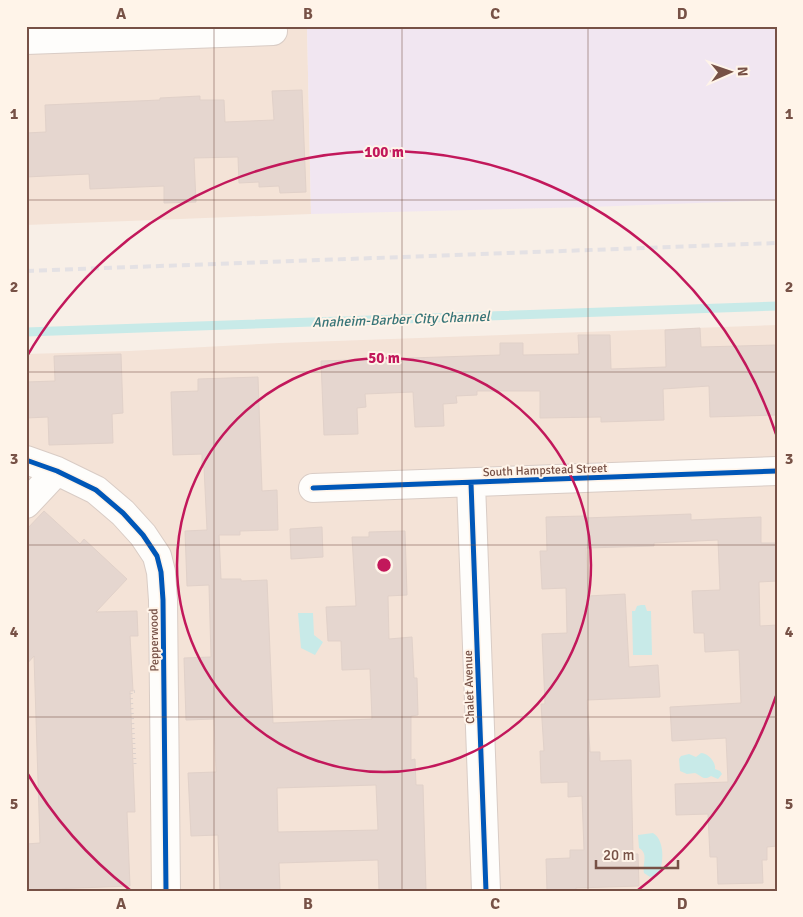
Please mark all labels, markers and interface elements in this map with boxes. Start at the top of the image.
text: A [116,4,127,24]
text: B [303,4,313,24]
text: C [490,4,500,24]
text: D [677,4,688,24]
north arrow [706,48,756,98]
text: N [734,66,751,77]
text: 1 [10,104,19,124]
text: 1 [785,104,794,124]
text: 100 m [364,143,404,161]
text: 2 [10,277,18,297]
text: 2 [785,277,793,297]
water label: Anaheim-Barber City Channel [312,308,491,331]
text: 50 m [368,349,400,367]
text: 3 [10,449,18,469]
text: 3 [785,449,793,469]
street label: South Hampstead Street [482,461,608,480]
centre of rings [375,556,393,574]
street label: Pepperwood [146,608,163,672]
text: 4 [10,622,19,642]
text: 4 [785,622,794,642]
street label: Chalet Avenue [461,650,478,724]
text: 5 [10,794,18,814]
text: 5 [785,794,793,814]
scale bar [596,837,678,869]
text: 20 m [603,846,634,864]
text: A [116,894,127,914]
text: B [303,894,313,914]
text: C [490,894,500,914]
text: D [677,894,688,914]

